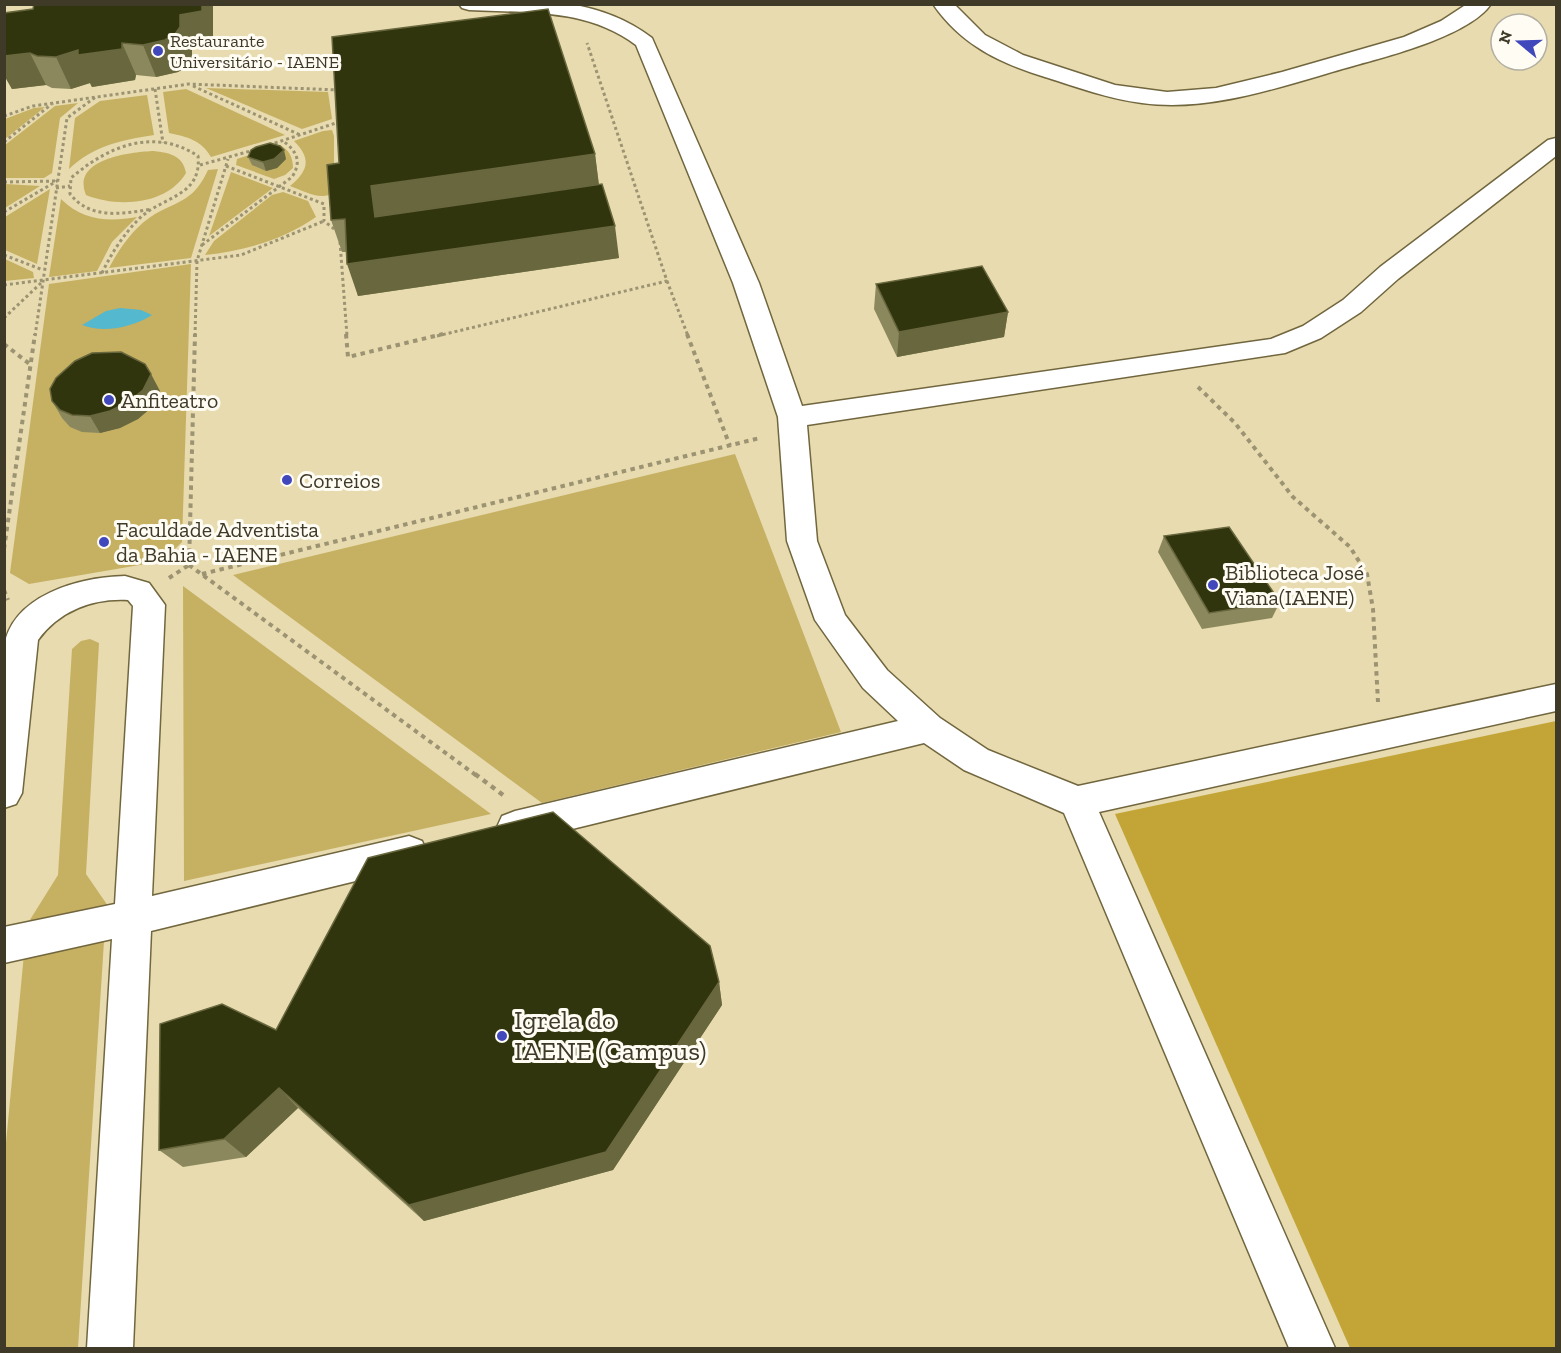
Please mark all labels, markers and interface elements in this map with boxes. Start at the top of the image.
north arrow [1489,12,1549,72]
text: N [1494,28,1516,46]
place label: Restaurante Universitário - IAENE [170,30,339,73]
marker: Restaurante Universitário - IAENE [151,44,165,58]
place label: Anfiteatro [121,387,218,414]
marker: Anfiteatro [102,393,116,407]
place label: Correios [299,467,380,494]
marker: Correios [280,473,294,487]
place label: Faculdade Adventista da Bahia - IAENE [116,516,319,568]
marker: Faculdade Adventista da Bahia - IAENE [97,535,111,549]
place label: Biblioteca José Viana(IAENE) [1224,559,1364,611]
marker: Biblioteca José Viana(IAENE) [1206,578,1220,592]
place label: Igrela do IAENE (Campus) [514,1004,706,1067]
marker: Igrela do IAENE (Campus) [495,1029,509,1043]

